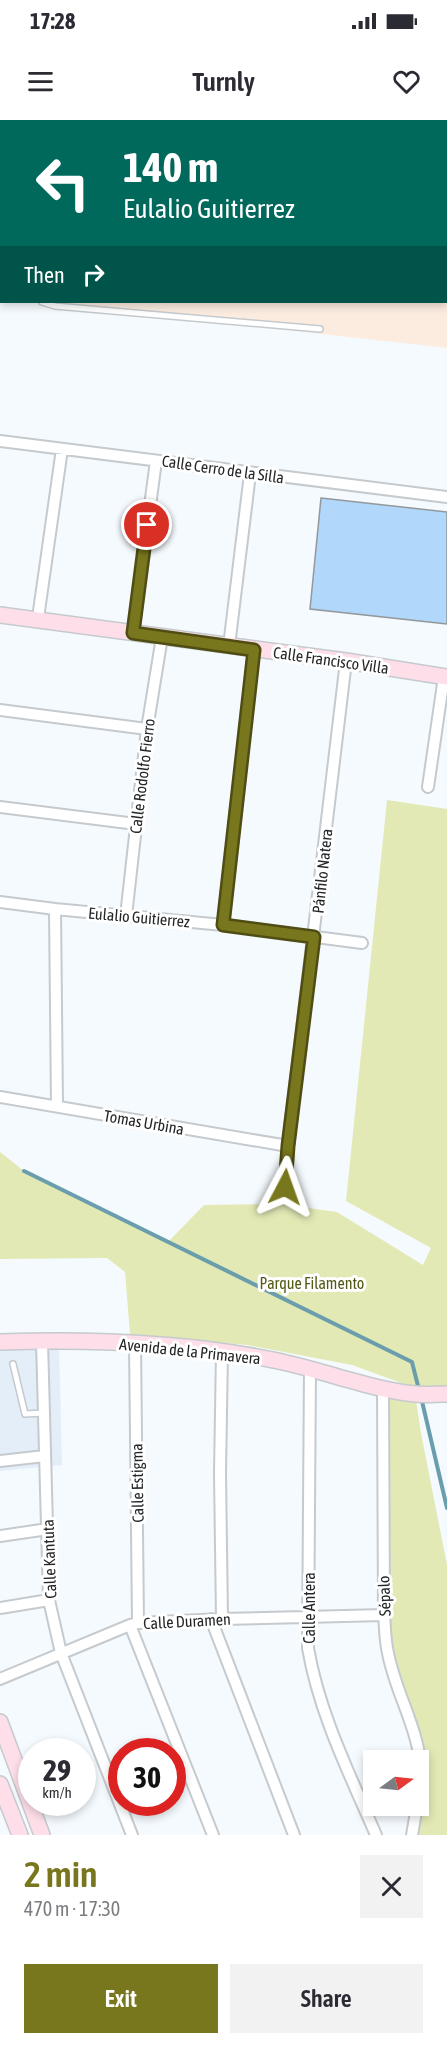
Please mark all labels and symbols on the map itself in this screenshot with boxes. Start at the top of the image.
street label: Calle Cerro de la Silla [161,452,285,486]
pin [121,499,172,550]
street label: Calle Francisco Villa [272,643,390,677]
street label: Calle Rodolfo Fierro [126,717,158,835]
street label: Pánfilo Natera [309,828,335,914]
street label: Eulalio Guitierrez [88,904,191,930]
street label: Tomas Urbina [103,1106,185,1138]
position arrow [253,1155,317,1219]
park label: Parque Filamento [260,1274,364,1293]
street label: Avenida de la Primavera [119,1335,261,1367]
street label: Calle Estigma [127,1443,148,1523]
street label: Calle Kantuta [39,1519,59,1599]
street label: Calle Antera [300,1572,318,1644]
street label: Sépalo [374,1575,395,1617]
street label: Calle Duramen [143,1610,231,1632]
speed limit sign: 30 [108,1738,186,1816]
north arrow [363,1750,429,1816]

